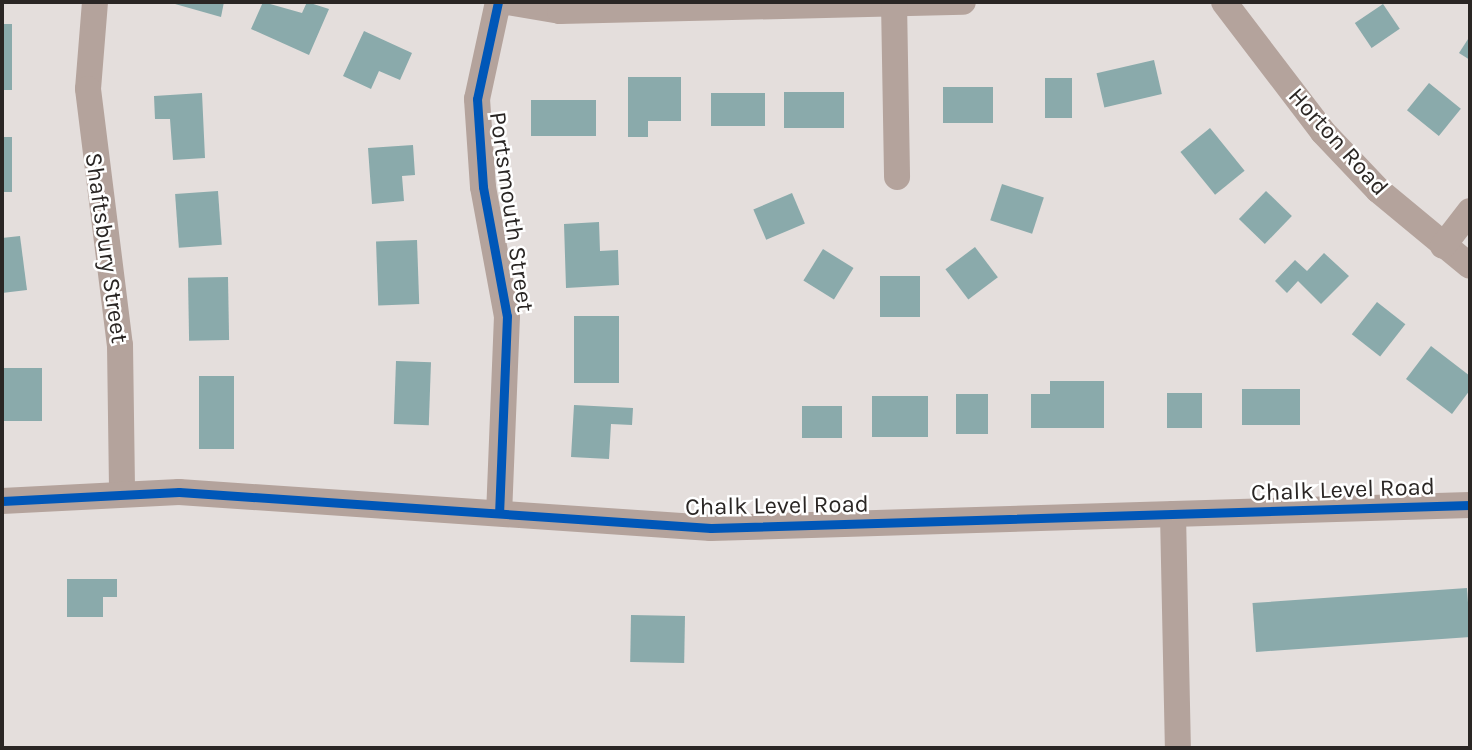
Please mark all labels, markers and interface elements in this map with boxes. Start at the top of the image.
street label: Horton Road [1282,82,1394,202]
street label: Portsmouth Street [483,110,539,314]
street label: Shaftsbury Street [78,151,134,345]
street label: Chalk Level Road [1251,472,1435,508]
street label: Chalk Level Road [685,490,869,522]

